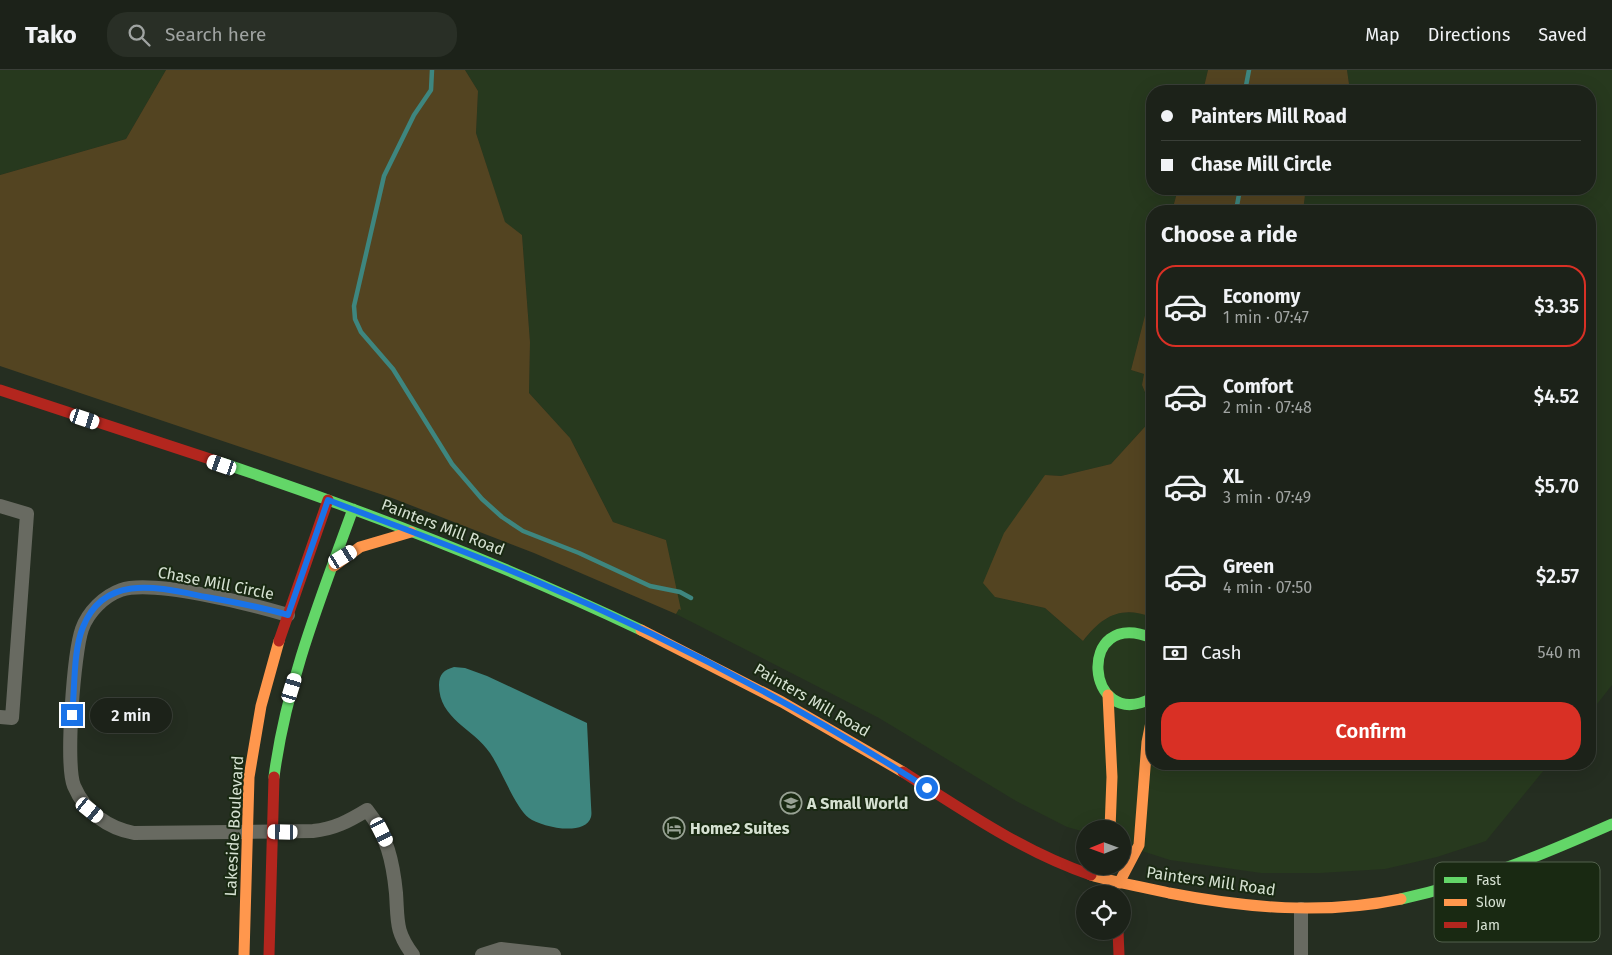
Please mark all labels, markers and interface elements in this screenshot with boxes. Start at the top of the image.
search box [107,12,457,57]
text: Tako [25,21,77,49]
icon: search [125,21,153,49]
text: Search here [165,23,266,46]
text: Map [1365,24,1400,46]
text: Directions [1428,24,1510,46]
text: Saved [1538,24,1587,46]
text: Painters Mill Road [1191,105,1347,128]
text: Chase Mill Circle [1191,153,1332,176]
text: Choose a ride [1161,221,1297,248]
icon: car [1163,284,1208,329]
text: Economy [1223,285,1300,308]
text: $3.35 [1534,295,1579,318]
text: 1 min · 07:47 [1223,308,1309,327]
icon: car [1163,374,1208,419]
text: Comfort [1223,375,1293,398]
text: $4.52 [1534,385,1579,408]
text: 2 min · 07:48 [1223,398,1312,417]
car [68,407,101,431]
car [205,453,238,477]
icon: car [1163,464,1208,509]
text: XL [1223,465,1244,488]
text: $5.70 [1535,475,1579,498]
text: 3 min · 07:49 [1223,488,1311,507]
street label: Painters Mill Road [379,495,507,559]
car [326,543,359,571]
icon: car [1163,554,1208,599]
text: Green [1223,555,1274,578]
street label: Chase Mill Circle [156,562,276,604]
text: $2.57 [1536,565,1579,588]
text: 4 min · 07:50 [1223,578,1312,597]
icon: cash [1161,639,1189,667]
text: Cash [1201,641,1242,664]
text: 540 m [1538,643,1581,662]
street label: Painters Mill Road [751,659,873,741]
car [280,671,303,705]
callout: 2 min [90,698,172,732]
button: Confirm [1161,702,1581,760]
route end [61,704,83,726]
text: 2 min [111,706,151,725]
street label: Lakeside Boulevard [221,755,247,897]
route start [916,777,938,799]
school or university icon: A Small World [779,791,803,815]
place label: A Small World [806,794,908,813]
car [73,795,106,825]
car [368,815,395,849]
hotel icon: Home2 Suites [662,816,686,840]
place label: Home2 Suites [690,819,790,838]
north arrow [1076,820,1131,875]
map controls [1076,820,1131,940]
car [267,824,298,840]
legend [1434,862,1600,942]
street label: Painters Mill Road [1145,863,1277,899]
text: Fast [1476,872,1502,889]
button: locate [1076,885,1131,940]
text: Slow [1476,894,1506,911]
text: Jam [1476,917,1500,934]

